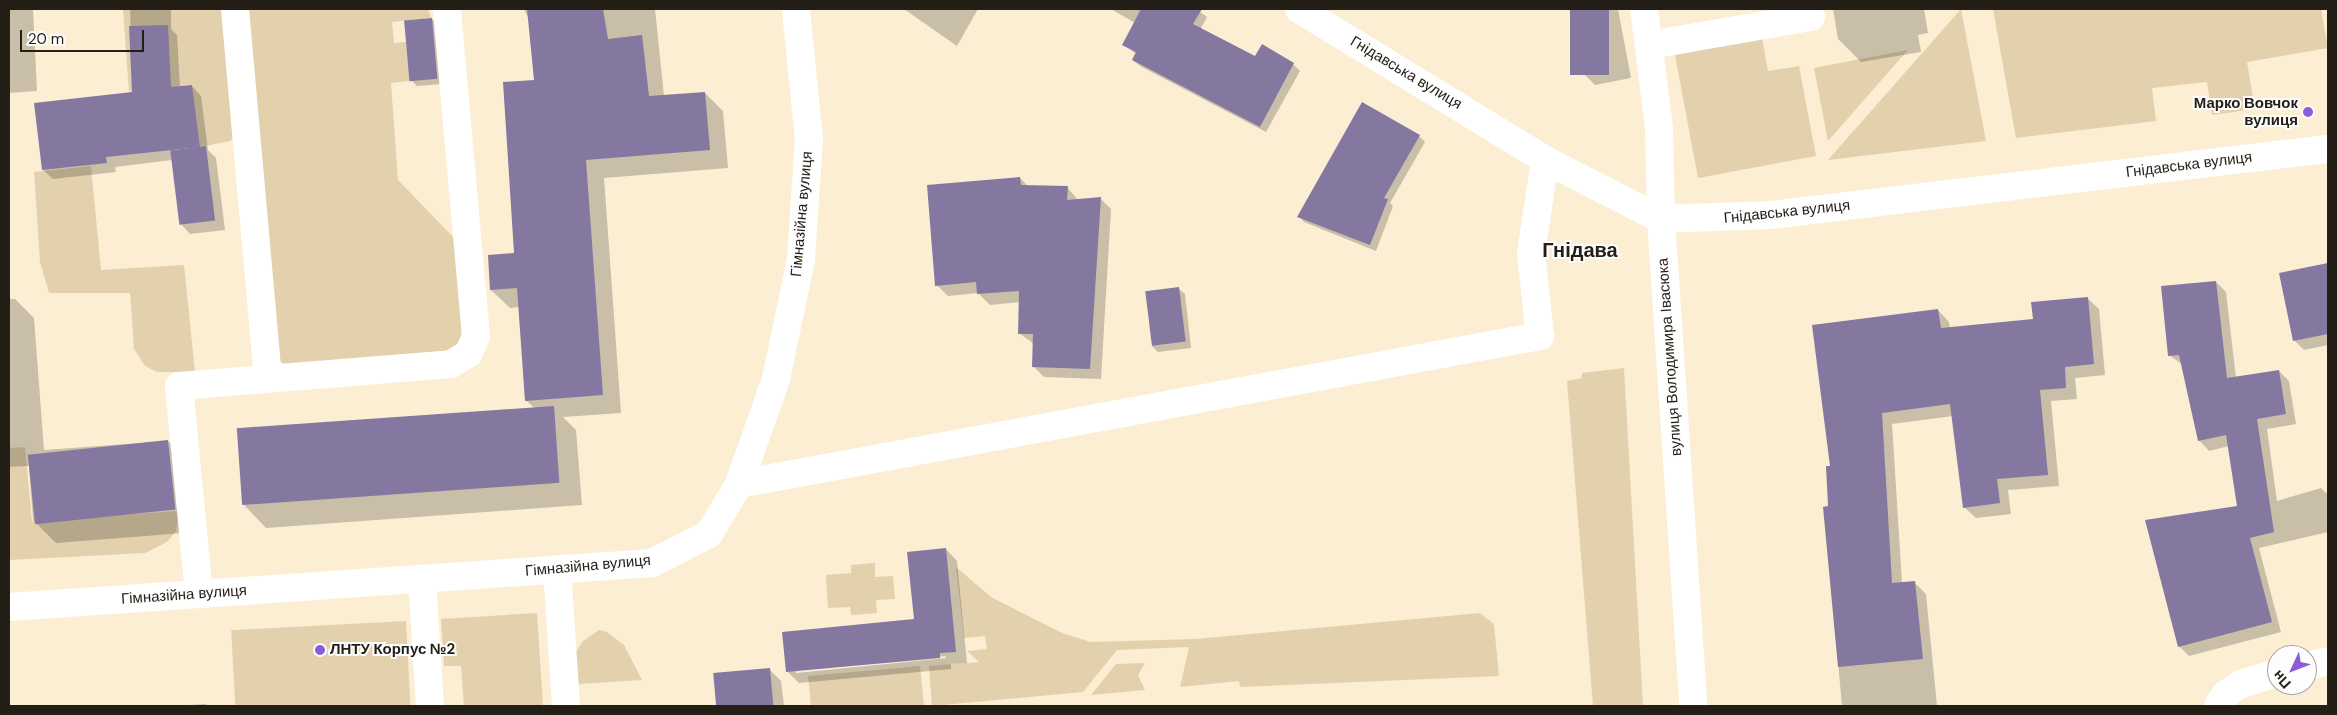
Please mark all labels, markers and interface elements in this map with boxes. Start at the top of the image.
scale bar [22,20,146,52]
text: 20 m [28,29,64,49]
street label: Гнідавська вулиця [1347,33,1465,113]
place label: Марко Вовчок вулиця [2194,94,2298,129]
marker: Марко Вовчок вулиця [2302,106,2314,118]
street label: Гнідавська вулиця [2125,148,2253,182]
street label: Гімназійна вулиця [788,150,816,278]
street label: Гнідавська вулиця [1723,196,1851,228]
district label: Гнідава [1542,238,1618,262]
street label: вулиця Володимира Івасюка [1654,257,1686,457]
street label: Гімназійна вулиця [524,552,652,580]
street label: Гімназійна вулиця [120,582,248,608]
place label: ЛНТУ Корпус №2 [330,641,455,659]
marker: ЛНТУ Корпус №2 [314,644,326,656]
north arrow [2267,645,2317,695]
text: Пн [2269,667,2295,692]

